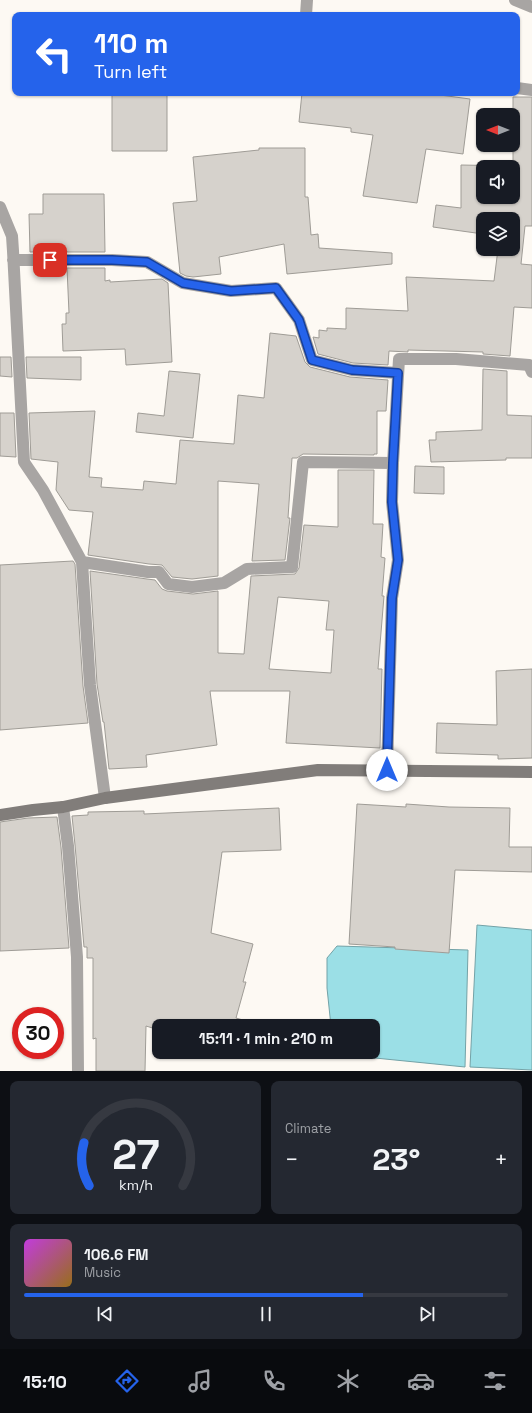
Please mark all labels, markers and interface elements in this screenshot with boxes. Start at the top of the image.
text: 110 m [94,25,168,61]
icon: left [28,28,80,80]
text: Turn left [94,60,167,83]
north arrow [476,108,520,152]
map controls [476,108,520,256]
button: sound [476,160,520,204]
button: layers [476,212,520,256]
pin [33,243,67,277]
icon: arrive [39,249,61,271]
position arrow [366,749,408,791]
speed limit sign: 30 [12,1007,64,1059]
text: 15:11 · 1 min · 210 m [199,1029,333,1048]
text: Climate [285,1120,331,1137]
text: 27 [112,1127,159,1180]
text: 23° [373,1140,420,1179]
text: − [285,1145,299,1173]
text: + [494,1145,508,1173]
text: km/h [118,1175,153,1193]
text: 106.6 FM [84,1245,148,1264]
text: Music [84,1264,121,1281]
icon: previous [94,1303,116,1325]
icon: pause [255,1303,277,1325]
icon: next [416,1303,438,1325]
icon: directions [113,1367,141,1395]
icon: music [186,1367,214,1395]
icon: phone [260,1367,288,1395]
icon: climate [334,1367,362,1395]
icon: car [407,1367,435,1395]
icon: filters [481,1367,509,1395]
text: 15:10 [23,1370,67,1393]

